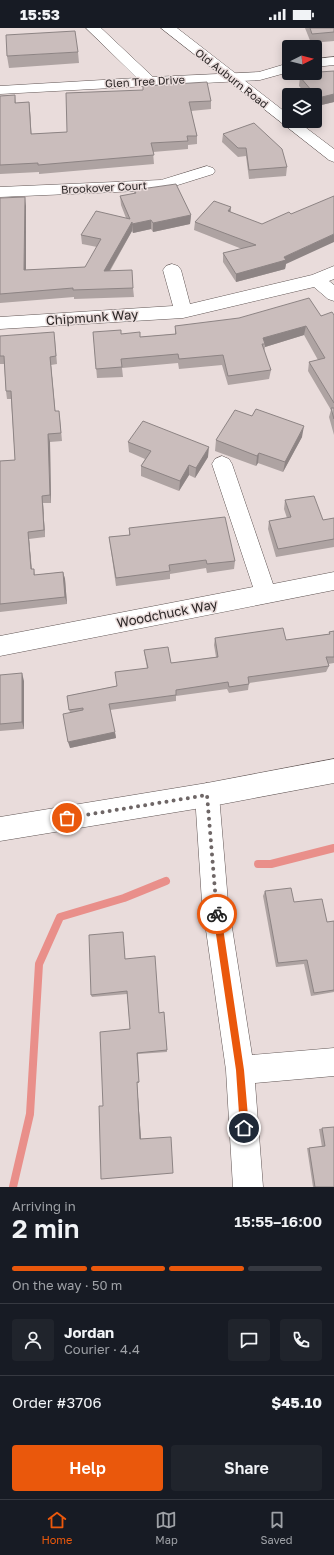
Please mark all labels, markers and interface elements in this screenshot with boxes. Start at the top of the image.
text: 15:53 [20,5,60,23]
north arrow [282,40,322,80]
map controls [282,40,322,128]
street label: Old Auburn Road [193,45,271,111]
street label: Glen Tree Drive [105,72,185,90]
button: layers [282,88,322,128]
street label: Brookover Court [61,178,147,196]
street label: Chipmunk Way [45,306,139,328]
street label: Woodchuck Way [115,595,220,631]
pin [50,801,84,835]
icon: bag [56,807,78,829]
courier [197,894,237,934]
icon: bike [206,903,228,925]
pin [227,1111,261,1145]
icon: home [233,1117,255,1139]
text: Arriving in [12,1198,76,1214]
text: 15:55–16:00 [234,1212,322,1230]
text: 2 min [12,1213,80,1244]
text: On the way · 50 m [12,1277,122,1293]
button: person [12,1319,54,1361]
button: chat [228,1319,270,1361]
button: phone [280,1319,322,1361]
text: Jordan [64,1323,114,1341]
text: Courier · 4.4 [64,1341,140,1357]
text: Order #3706 [12,1393,102,1411]
text: $45.10 [271,1393,322,1411]
button: Help [12,1445,163,1491]
button: Share [171,1445,322,1491]
tab: Home [41,1509,72,1546]
tab: Map [155,1509,178,1546]
tab: Saved [260,1509,293,1546]

